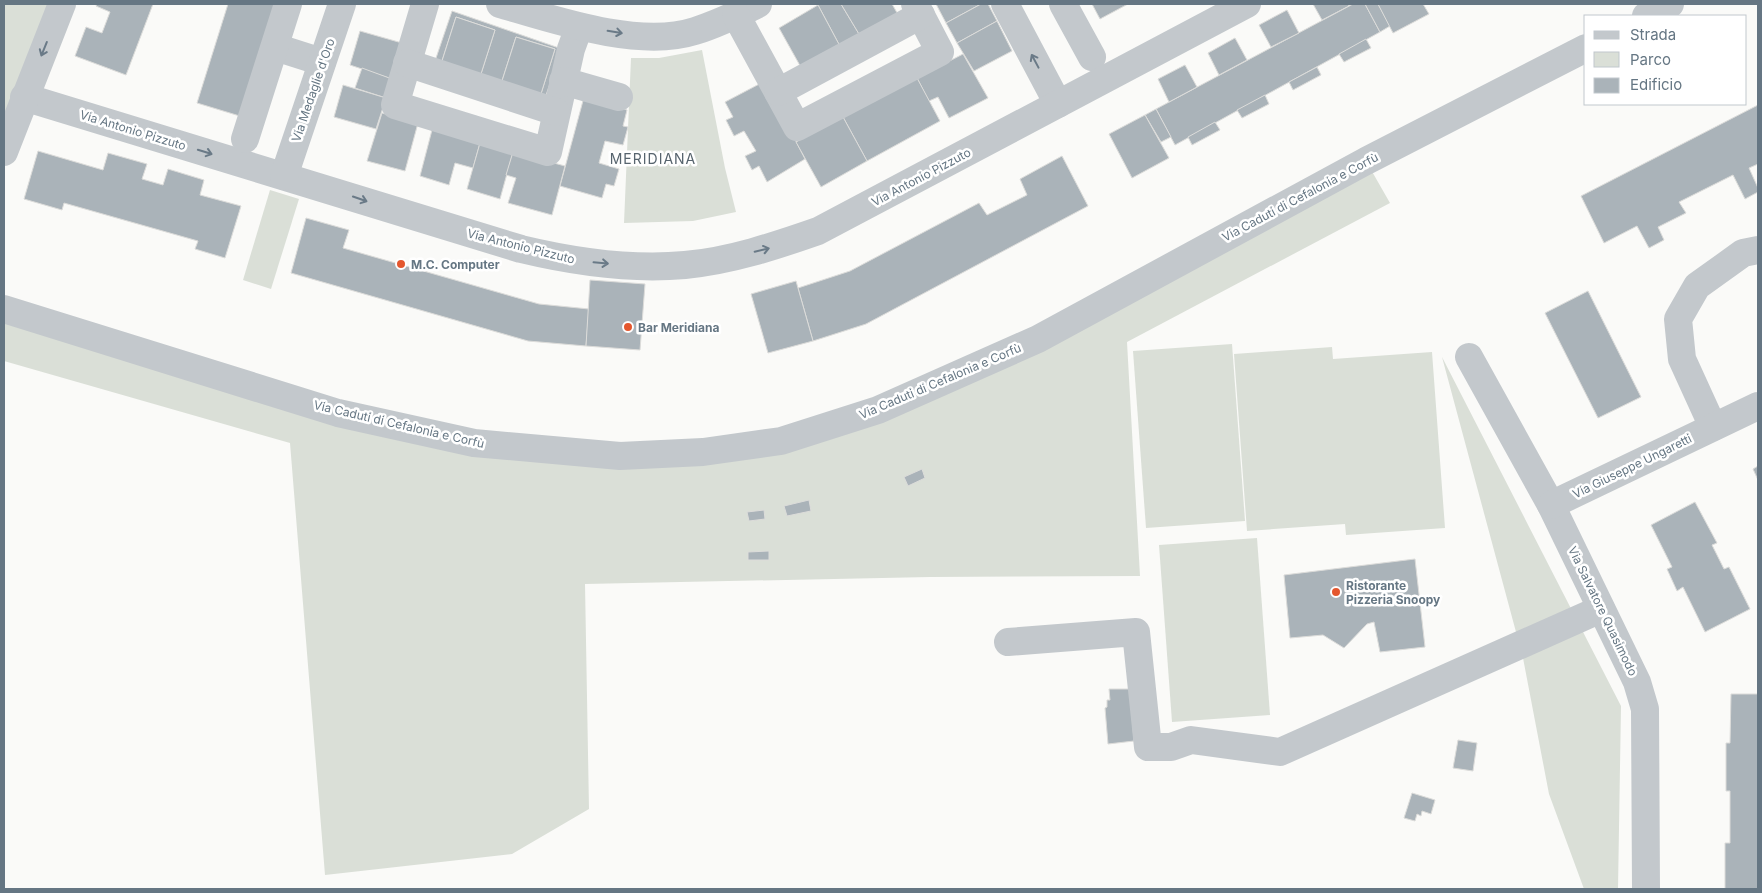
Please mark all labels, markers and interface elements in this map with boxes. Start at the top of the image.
legend [1584,15,1747,105]
text: Strada [1630,25,1676,44]
one-way arrow [607,28,623,38]
street label: Via Medaglie d'Oro [288,36,338,144]
one-way arrow [38,41,48,56]
text: Parco [1630,50,1671,69]
one-way arrow [1030,54,1040,68]
text: Edificio [1630,75,1682,94]
street label: Via Antonio Pizzuto [78,107,188,153]
street label: Via Antonio Pizzuto [869,145,973,209]
one-way arrow [197,148,213,157]
street label: Via Caduti di Cefalonia e Corfù [1219,149,1381,245]
district label: MERIDIANA [610,150,696,167]
one-way arrow [352,195,368,205]
street label: Via Antonio Pizzuto [466,225,576,267]
one-way arrow [754,245,770,254]
place label: M.C. Computer [411,257,500,272]
marker: M.C. Computer [395,258,407,270]
one-way arrow [593,259,609,268]
place label: Bar Meridiana [638,320,719,335]
marker: Bar Meridiana [622,321,634,333]
street label: Via Caduti di Cefalonia e Corfù [857,340,1023,422]
street label: Via Caduti di Cefalonia e Corfù [312,397,486,451]
street label: Via Giuseppe Ungaretti [1570,431,1694,501]
street label: Via Salvatore Quasimodo [1565,544,1641,678]
place label: Ristorante Pizzeria Snoopy [1346,578,1441,607]
marker: Ristorante Pizzeria Snoopy [1330,586,1342,598]

